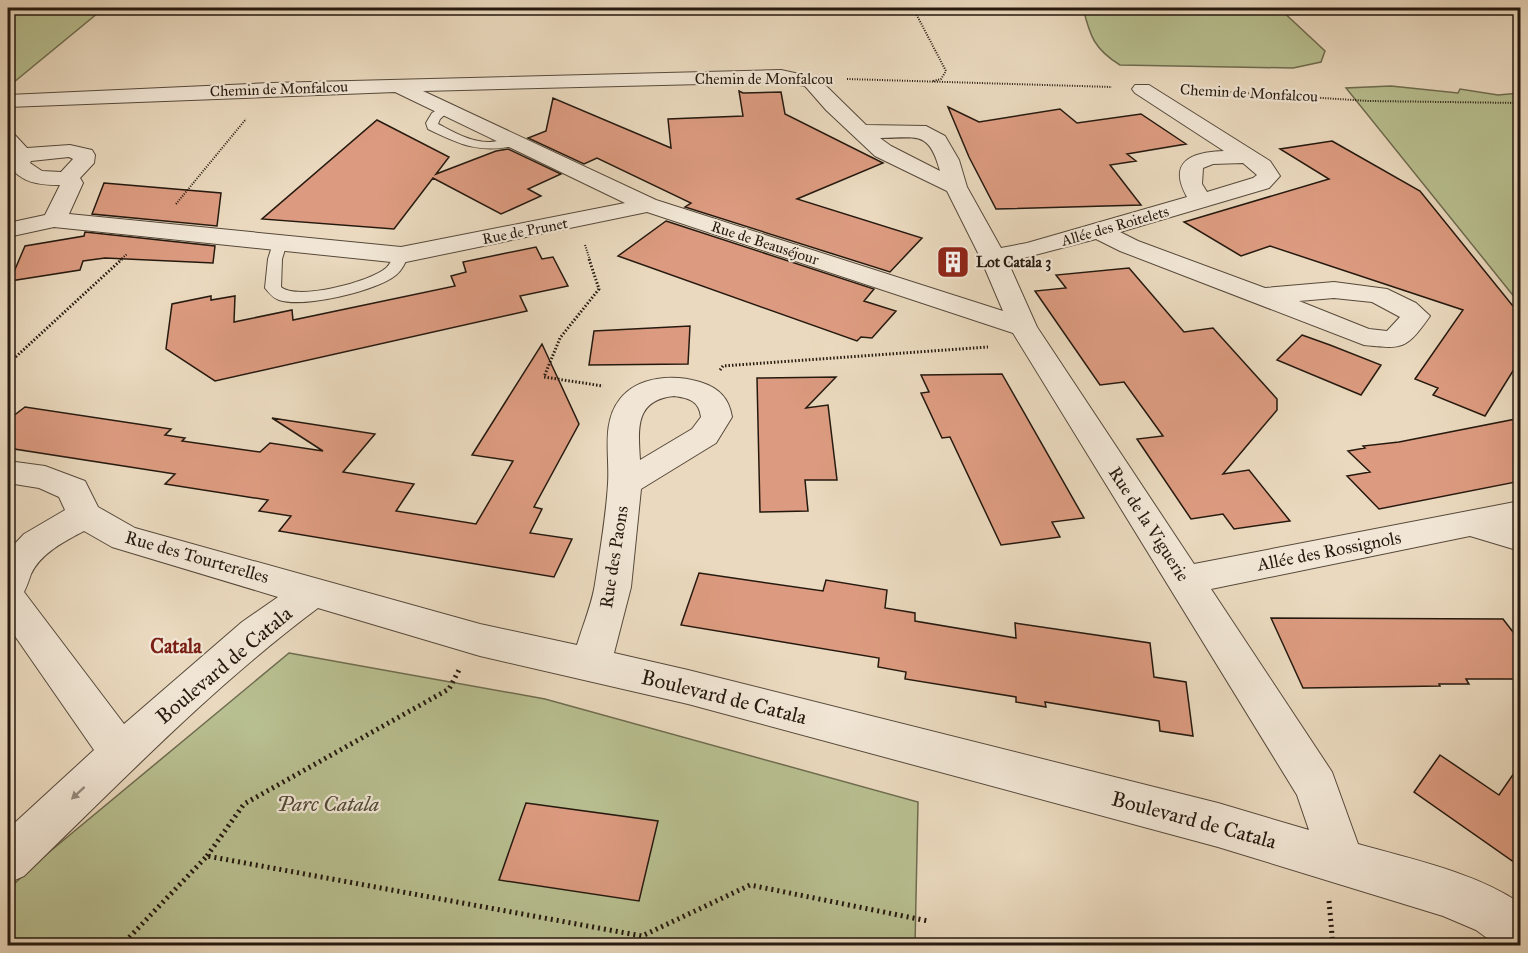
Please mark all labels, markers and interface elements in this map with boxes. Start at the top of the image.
street label: Chemin de Monfalcou [695,70,833,88]
street label: Chemin de Monfalcou [210,78,348,100]
street label: Chemin de Monfalcou [1179,80,1319,106]
street label: Allée des Roitelets [1058,202,1171,250]
street label: Rue de Prunet [481,214,570,248]
street label: Rue de Beauséjour [709,217,821,269]
building icon: Lot Catala 3 [935,244,971,280]
place label: Lot Catala 3 [976,253,1051,272]
street label: Rue de la Viguerie [1103,462,1194,586]
street label: Rue des Paons [595,504,633,610]
street label: Rue des Tourterelles [123,526,271,588]
street label: Allée des Rossignols [1254,526,1403,577]
street label: Boulevard de Catala [151,600,297,729]
district label: Catala [150,634,202,658]
street label: Boulevard de Catala [639,664,810,730]
street label: Boulevard de Catala [1109,785,1279,855]
one-way arrow [72,786,86,800]
park label: Parc Catala [277,791,379,817]

